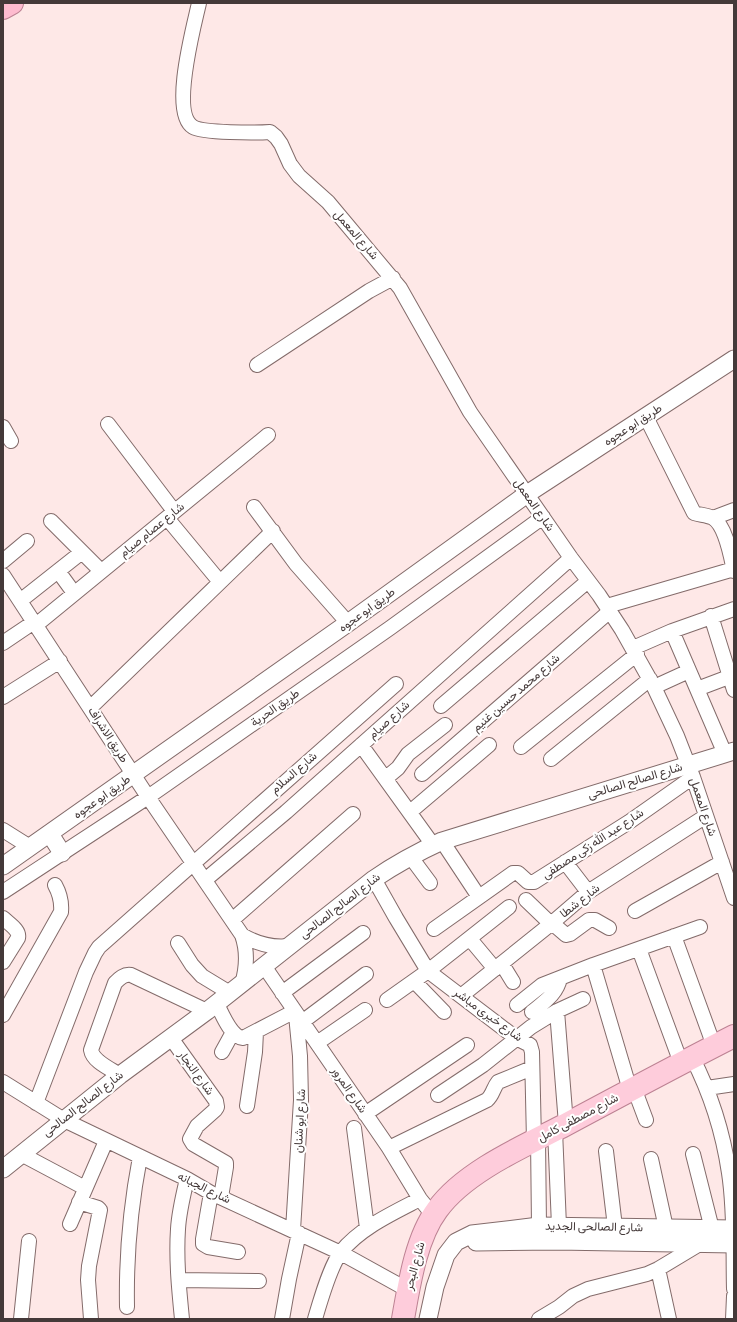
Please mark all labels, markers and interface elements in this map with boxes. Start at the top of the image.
street label: شارع المعمل [330,207,382,264]
street label: طريق ابو عجوه [601,401,665,449]
street label: شارع المعمل [510,476,558,535]
street label: شارع عصام صيام [116,499,188,562]
street label: طريق ابو عجوه [336,584,398,636]
street label: شارع محمد حسين غنيم [469,651,564,736]
street label: طريق الحرية [248,686,303,730]
street label: شارع صيام [365,697,414,743]
street label: طريق الاشراف [84,704,132,766]
street label: شارع السلام [268,749,321,798]
street label: شارع الصالح الصالحى [586,759,685,804]
street label: طريق ابو عجوه [71,772,134,822]
street label: شارع المعمل [685,776,720,839]
street label: شارع عبد الله زكى مصطفى [539,805,647,883]
street label: شارع الصالح الصالحى [297,870,384,943]
street label: شارع شطا [557,881,604,922]
street label: شارع خيرى مباشر [449,984,525,1046]
street label: شارع النجار [173,1047,217,1099]
street label: شارع المرور [327,1063,370,1117]
street label: شارع الصالح الصالحى [40,1068,127,1141]
street label: شارع ابو شنان [291,1088,310,1154]
street label: شارع مصطفى كامل [535,1090,621,1146]
street label: شارع الجبانه [174,1169,233,1208]
street label: شارع الصالحى الجديد [545,1219,643,1236]
street label: شارع البحر [401,1240,430,1293]

